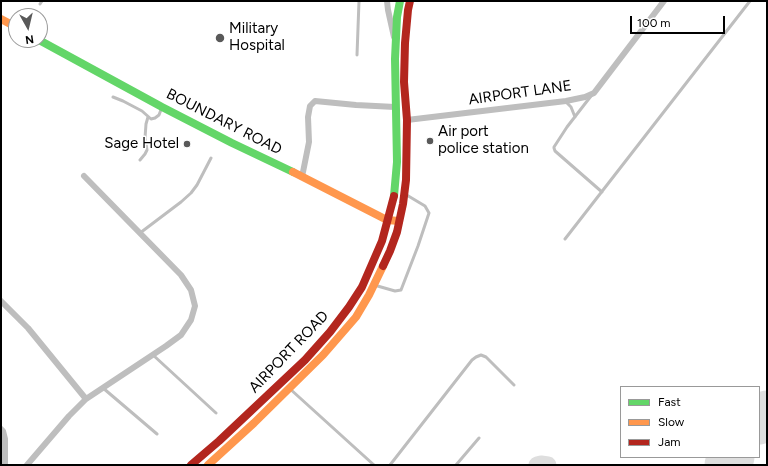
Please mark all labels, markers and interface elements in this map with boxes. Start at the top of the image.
north arrow [8,8,48,48]
scale bar [632,8,727,34]
text: 100 m [637,16,671,30]
place label: Military Hospital [229,20,285,55]
text: N [24,32,35,46]
marker: Military Hospital [214,32,226,44]
street label: AIRPORT LANE [467,77,573,109]
street label: BOUNDARY ROAD [163,85,285,159]
place label: Air port police station [438,123,529,158]
place label: Sage Hotel [104,135,179,153]
marker: Air port police station [425,136,435,146]
marker: Sage Hotel [182,139,192,149]
street label: AIRPORT ROAD [245,307,333,397]
legend [620,386,760,458]
text: Fast [658,395,681,409]
text: Slow [658,415,684,429]
text: Jam [658,435,681,449]

